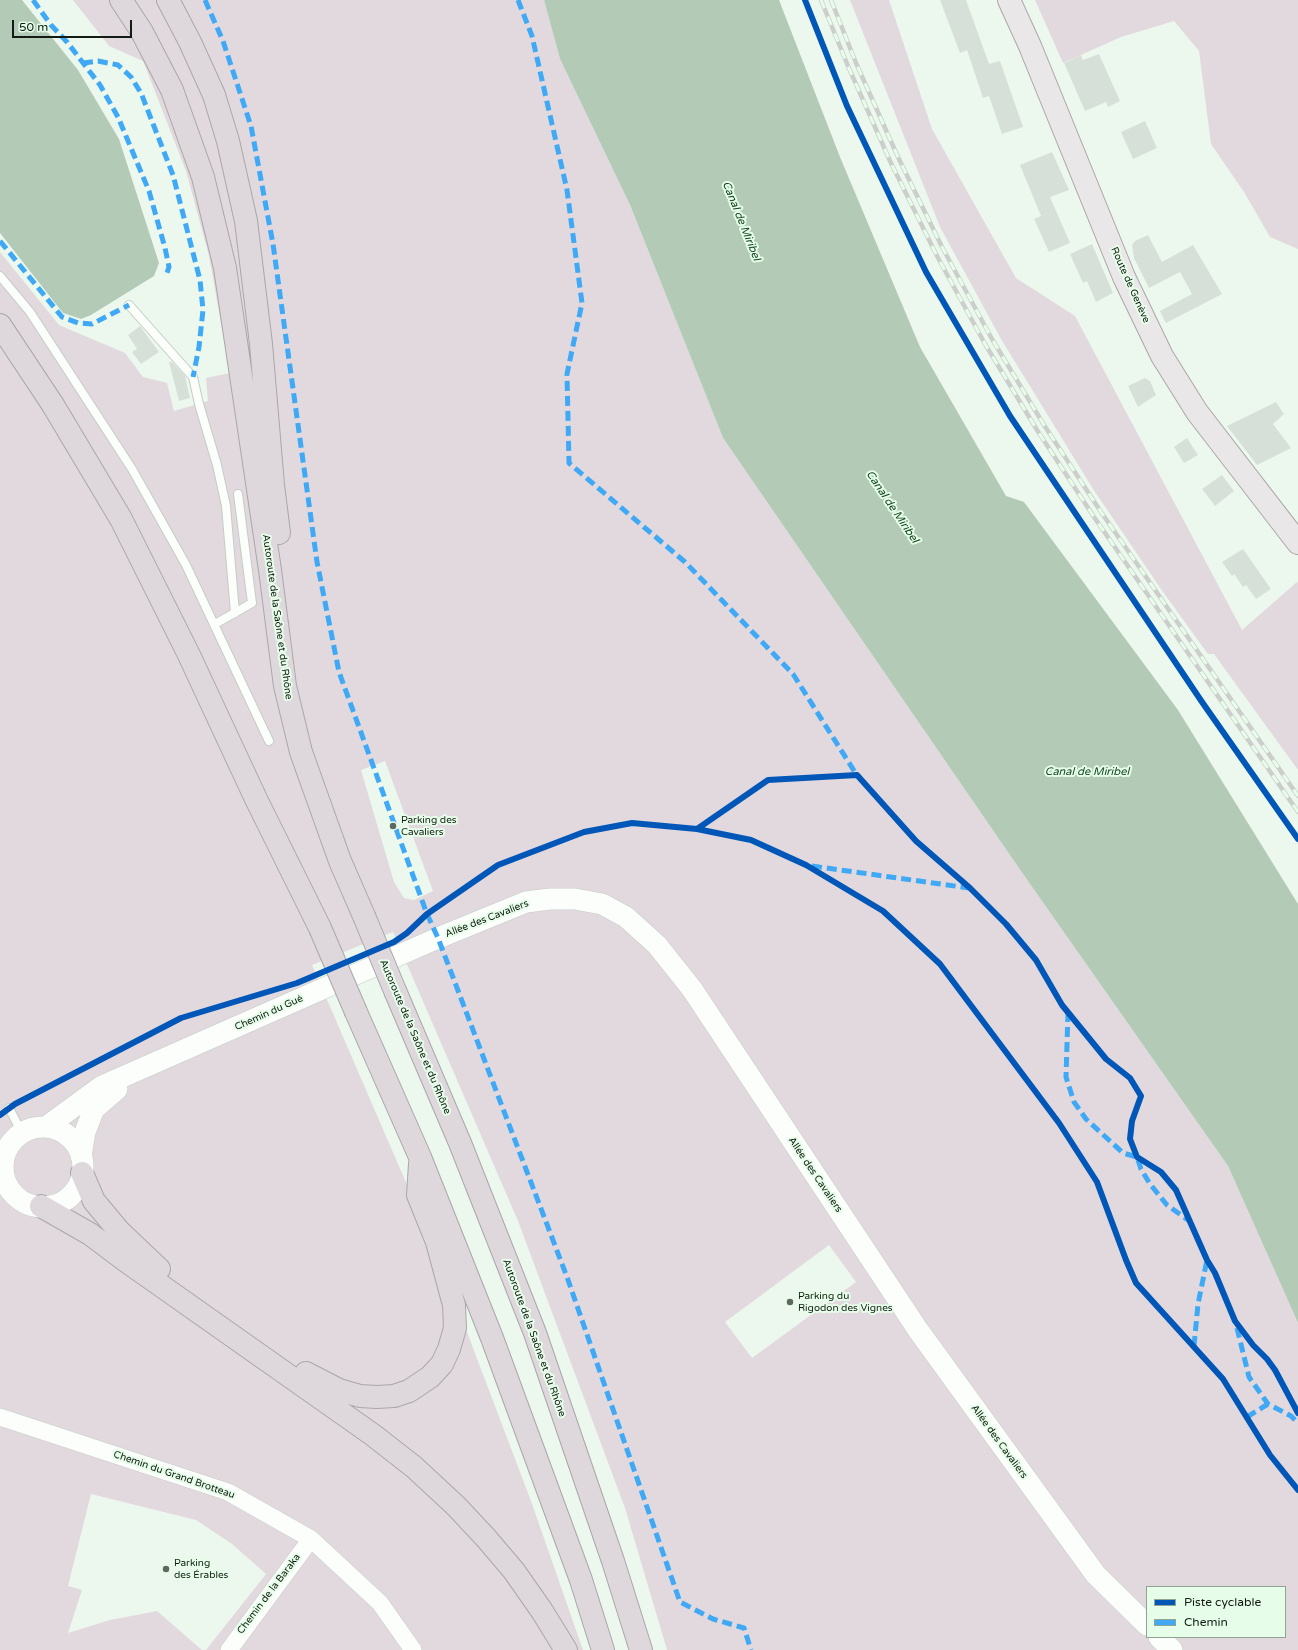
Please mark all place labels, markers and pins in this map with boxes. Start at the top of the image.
place label: Parking des Cavaliers [401,814,457,838]
marker: Parking des Cavaliers [388,821,398,831]
place label: Parking du Rigodon des Vignes [798,1290,893,1314]
marker: Parking du Rigodon des Vignes [785,1297,795,1307]
place label: Parking des Érables [174,1557,228,1580]
marker: Parking des Érables [161,1564,171,1574]

